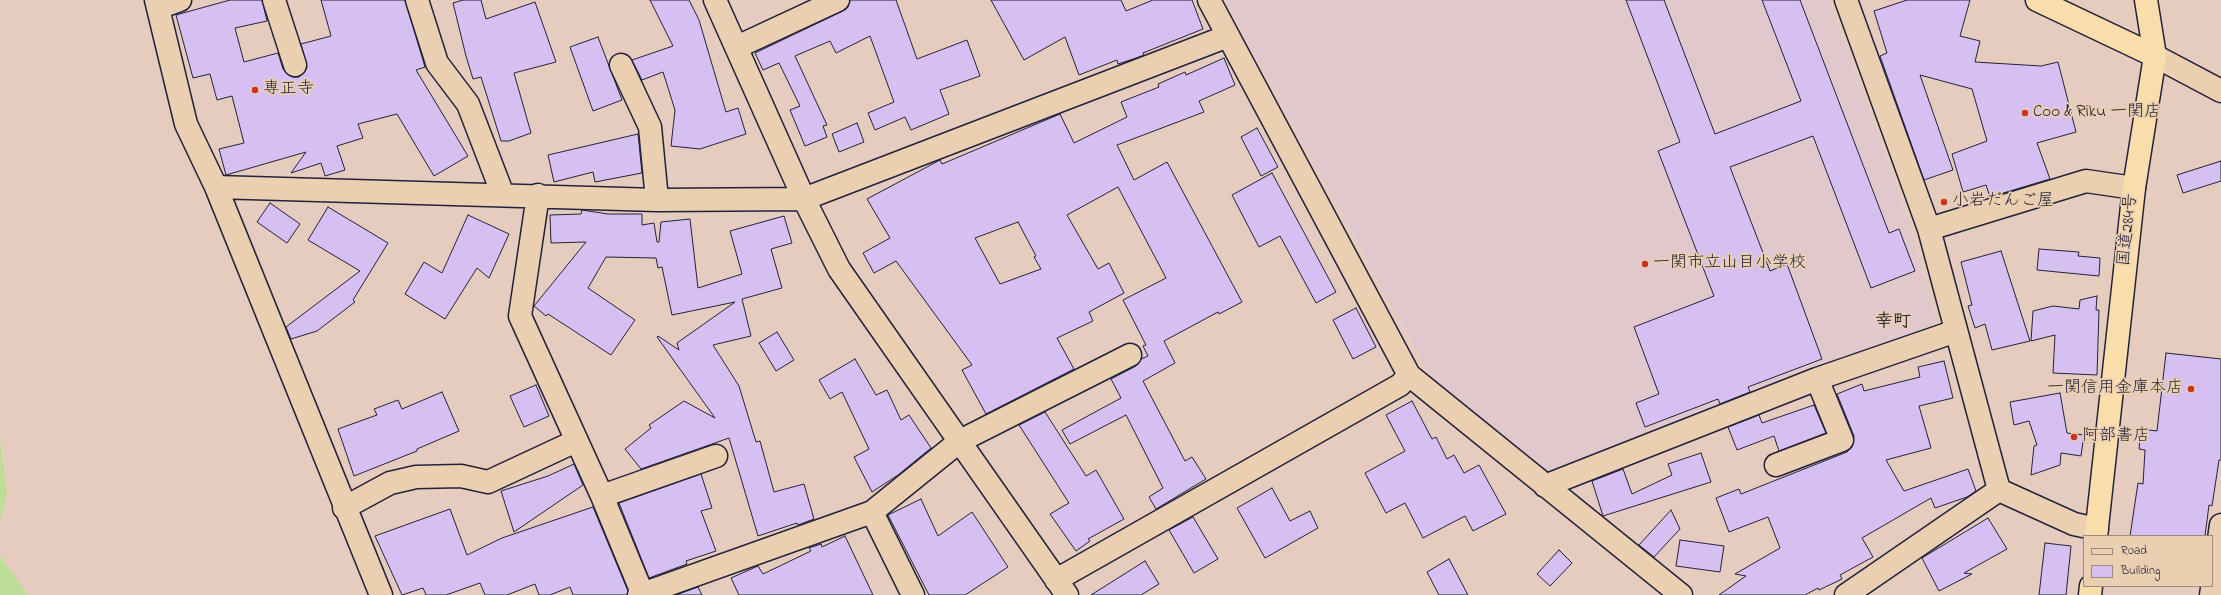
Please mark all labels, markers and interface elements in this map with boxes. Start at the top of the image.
place label: 専正寺 [263,80,314,100]
marker: 専正寺 [250,85,260,95]
place label: Coo & Riku 一関店 [2033,103,2161,123]
marker: Coo & Riku 一関店 [2020,108,2030,118]
place label: 小岩だんご屋 [1952,192,2054,212]
street label: 国道284号 [2115,193,2143,267]
marker: 小岩だんご屋 [1939,197,1949,207]
place label: 一関市立山目小学校 [1653,254,1806,274]
marker: 一関市立山目小学校 [1640,259,1650,269]
district label: 幸町 [1875,312,1911,334]
place label: 一関信用金庫本店 [2047,379,2183,399]
marker: 一関信用金庫本店 [2186,384,2196,394]
place label: 阿部書店 [2082,427,2150,447]
marker: 阿部書店 [2069,432,2079,442]
legend [2083,535,2213,587]
text: Road [2121,542,2147,560]
text: Building [2121,562,2160,580]

